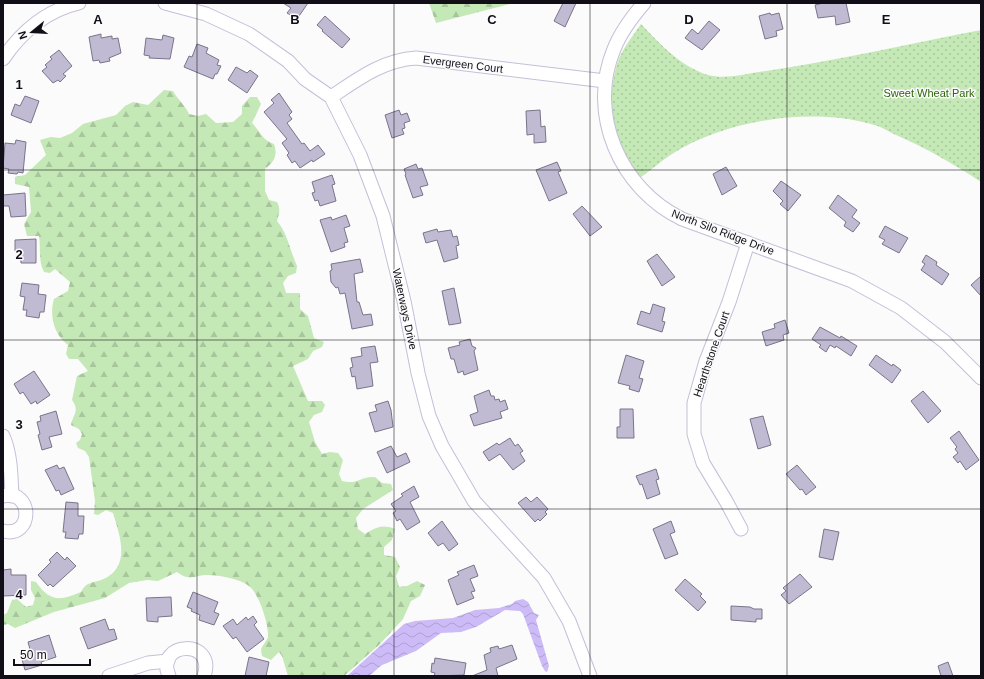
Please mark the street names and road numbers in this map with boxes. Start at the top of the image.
street label: Evergreen Court [422,53,504,75]
street label: North Silo Ridge Drive [670,207,776,257]
street label: Waterways Drive [391,267,419,351]
street label: Hearthstone Court [691,310,731,398]

